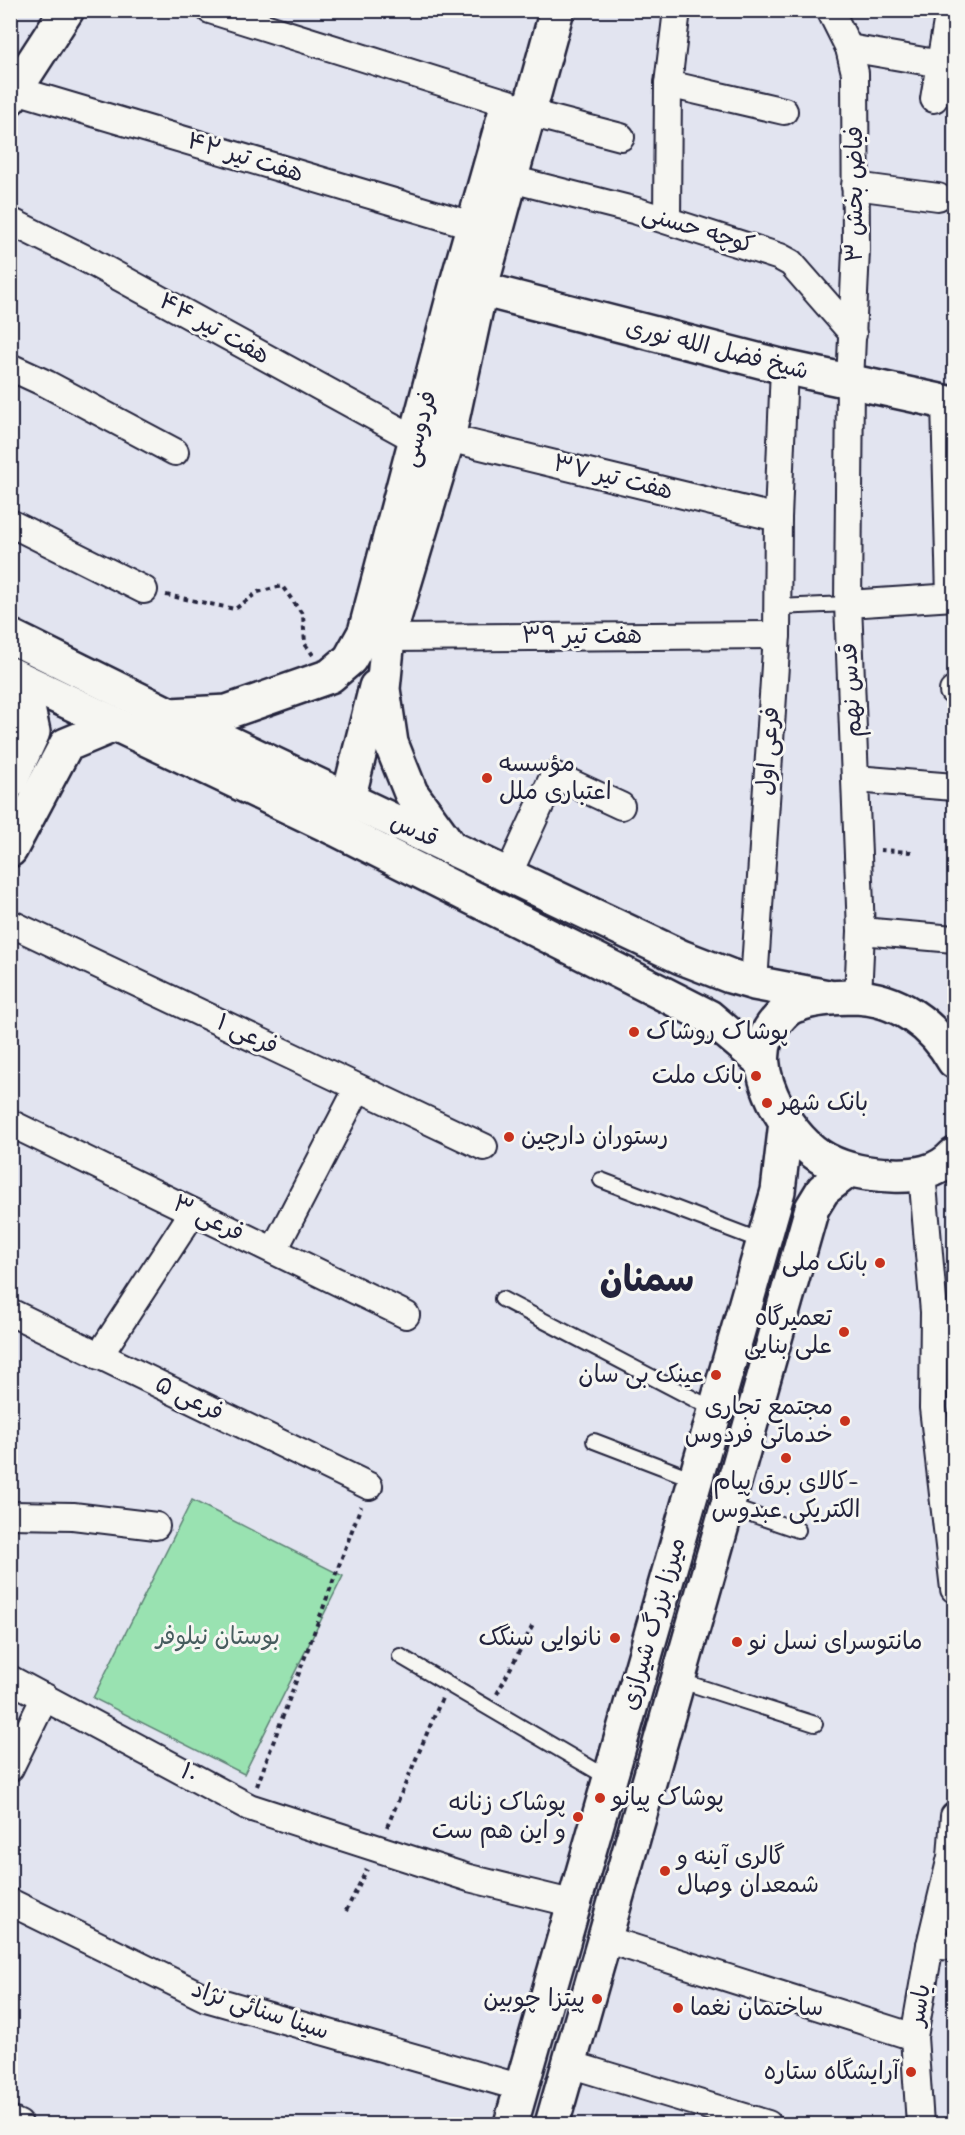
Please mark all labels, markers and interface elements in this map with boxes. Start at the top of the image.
street label: هفت تیر ۴۲ [183,126,307,190]
street label: فیاض بخش ۳ [840,126,871,262]
street label: کوچه حسنی [638,198,758,262]
street label: هفت تیر ۴۴ [153,286,275,372]
street label: شیخ فضل الله نوری [622,312,812,388]
street label: فردوسی [395,387,445,471]
street label: هفت تیر ۳۷ [550,448,676,508]
street label: هفت تیر ۳۹ [522,621,642,652]
street label: قدس نهم [834,642,871,738]
street label: فرعی اول [750,705,788,797]
place label: مؤسسه اعتباری ملل [499,749,612,808]
marker: مؤسسه اعتباری ملل [480,771,494,785]
street label: قدس [385,807,443,855]
street label: فرعی ۱ [211,1007,283,1063]
place label: پوشاک روشاک [646,1017,789,1048]
marker: پوشاک روشاک [627,1025,641,1039]
place label: بانک ملت [652,1061,744,1092]
marker: بانک ملت [749,1069,763,1083]
place label: بانک شهر [777,1088,868,1119]
marker: بانک شهر [760,1096,774,1110]
place label: رستوران دارچین [521,1122,668,1153]
marker: رستوران دارچین [502,1130,516,1144]
street label: فرعی ۳ [167,1188,249,1250]
place label: بانک ملی [782,1248,868,1279]
marker: بانک ملی [873,1256,887,1270]
district label: سمنان [600,1258,694,1305]
place label: تعمیرگاه علی بنایی [744,1303,833,1362]
marker: تعمیرگاه علی بنایی [837,1325,851,1339]
place label: عینک بی سان [578,1360,704,1391]
marker: عینک بی سان [709,1368,723,1382]
street label: فرعی ۵ [150,1369,228,1429]
place label: مجتمع تجاری خدماتی فردوس [685,1392,833,1451]
marker: مجتمع تجاری خدماتی فردوس [838,1414,852,1428]
marker: کالای برق پیام- الکتریکی عبدوس [779,1451,793,1465]
place label: کالای برق پیام- الکتریکی عبدوس [712,1467,860,1526]
street label: میرزا بزرگ شیرازی [615,1534,693,1714]
park label: بوستان نیلوفر [154,1622,280,1653]
place label: نانوایی سنگک [479,1623,603,1654]
place label: مانتوسرای نسل نو [747,1627,923,1658]
marker: نانوایی سنگک [608,1631,622,1645]
marker: مانتوسرای نسل نو [730,1635,744,1649]
street label: ۱۰ [174,1756,204,1792]
place label: پوشاک پیانو [610,1783,724,1814]
place label: پوشاک زنانه و این هم ست [432,1788,566,1848]
marker: پوشاک پیانو [593,1791,607,1805]
marker: پوشاک زنانه و این هم ست [571,1810,585,1824]
place label: گالری آینه و شمعدان وصال [675,1842,819,1901]
marker: گالری آینه و شمعدان وصال [658,1864,672,1878]
street label: سینا سنائی نژاد [187,1974,333,2048]
street label: یاسر [901,1982,939,2030]
place label: پیتزا چوبین [483,1984,585,2015]
marker: پیتزا چوبین [590,1992,604,2006]
place label: ساختمان نغما [690,1993,823,2024]
marker: ساختمان نغما [671,2001,685,2015]
place label: آرایشگاه ستاره [764,2057,900,2088]
marker: آرایشگاه ستاره [904,2065,918,2079]

